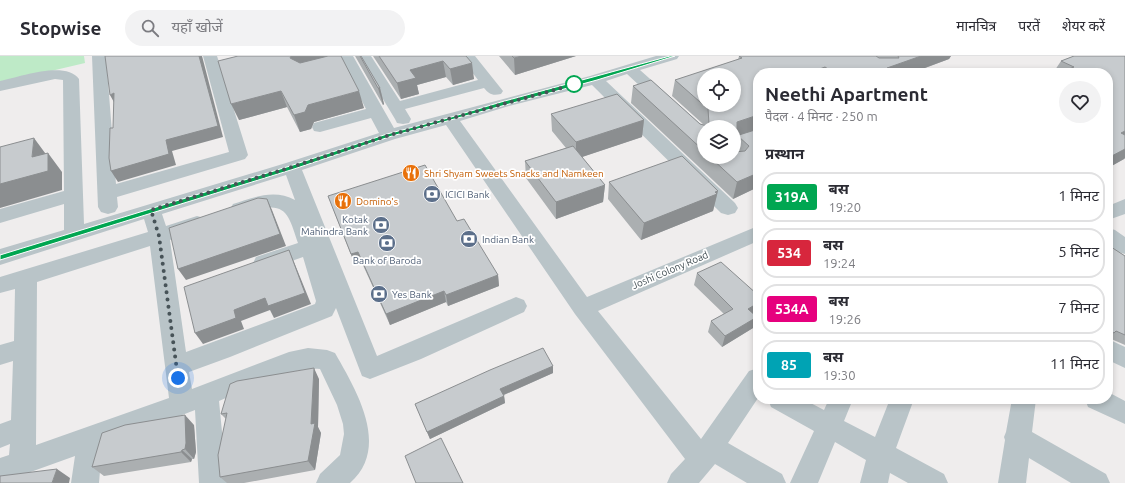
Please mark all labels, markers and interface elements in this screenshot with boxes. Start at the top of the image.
search box [125,10,405,46]
text: Stopwise [20,17,101,39]
icon: search [139,17,161,39]
text: यहाँ खोजें [171,18,223,35]
text: मानचित्र [956,18,996,34]
text: परतें [1018,18,1040,34]
text: शेयर करें [1062,18,1105,34]
map controls [697,68,741,164]
button: locate [697,68,741,112]
unlabelled marker [565,75,583,93]
button: heart [1059,81,1101,123]
text: Neethi Apartment [765,83,928,105]
text: पैदल · 4 मिनट · 250 m [765,109,878,123]
button: layers [697,120,741,164]
text: प्रस्थान [765,145,804,162]
restaurant icon: Shri Shyam Sweets Snacks and Namkeen [401,163,421,183]
place label: Shri Shyam Sweets Snacks and Namkeen [424,168,604,179]
text: बस [829,180,849,197]
bank icon: ICICI Bank [422,184,442,204]
text: 1 मिनट [1058,187,1099,204]
place label: ICICI Bank [445,189,489,200]
text: 319A [775,189,809,205]
restaurant icon: Domino's [333,191,353,211]
place label: Domino's [356,196,398,207]
text: 19:20 [829,200,861,214]
place label: Kotak Mahindra Bank [301,214,368,237]
bank icon: Kotak Mahindra Bank [371,215,391,235]
bank icon: Indian Bank [459,229,479,249]
bank icon: Bank of Baroda [377,233,397,253]
place label: Indian Bank [482,234,534,245]
text: बस [823,236,843,253]
text: 5 मिनट [1058,243,1099,260]
text: 534 [777,245,801,261]
street label: Joshi Colony Road [630,249,710,291]
place label: Bank of Baroda [353,255,421,266]
text: 19:24 [823,256,856,270]
bank icon: Yes Bank [369,284,389,304]
place label: Yes Bank [392,289,432,300]
text: बस [829,292,849,309]
text: 7 मिनट [1058,299,1099,316]
text: 534A [775,301,809,317]
text: 19:26 [829,312,861,326]
text: बस [823,348,843,365]
text: 11 मिनट [1050,355,1099,372]
text: 85 [781,357,797,373]
your location [168,368,188,388]
text: 19:30 [823,368,856,382]

